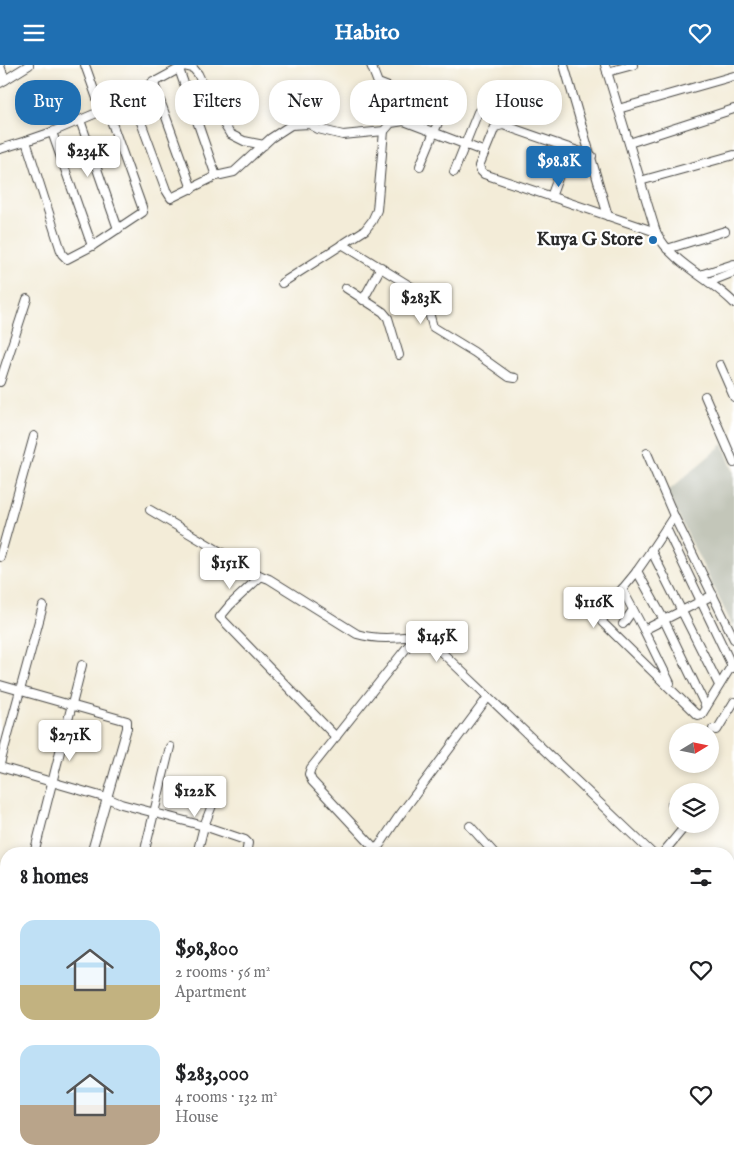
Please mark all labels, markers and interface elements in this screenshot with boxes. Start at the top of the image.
icon: menu [20,19,48,47]
text: Habito [334,19,400,47]
icon: heart [686,19,714,47]
chip: Buy [15,80,81,125]
chip: Rent [91,80,165,125]
chip: Filters [175,80,259,125]
chip: New [269,80,340,125]
chip: Apartment [350,80,467,125]
chip: House [477,80,562,125]
pin: $234K [53,135,123,178]
text: $234K [67,142,109,162]
pin: $98.8K [518,145,600,188]
text: $98.8K [537,152,581,172]
place label: Kuya G Store [537,228,643,252]
marker: Kuya G Store [647,234,659,246]
pin: $283K [386,283,456,325]
text: $283K [401,289,441,309]
pin: $151K [195,547,265,590]
text: $151K [211,554,249,574]
pin: $116K [559,587,629,629]
text: $116K [574,593,614,613]
pin: $145K [402,621,472,663]
text: $145K [417,627,457,647]
pin: $271K [35,719,105,762]
north arrow [669,723,719,773]
map controls [669,723,719,833]
text: $271K [49,726,91,746]
pin: $122K [160,775,230,818]
text: $122K [174,782,216,802]
button: layers [669,783,719,833]
icon: filters [687,863,715,891]
text: 8 homes [20,864,88,891]
text: $98,800 [175,936,238,963]
icon: home [60,940,120,1000]
icon: heart [687,956,715,984]
text: 2 rooms · 56 m² [175,963,270,983]
text: Apartment [175,983,246,1003]
text: $283,000 [175,1061,249,1088]
icon: home [60,1065,120,1125]
icon: heart [687,1081,715,1109]
text: 4 rooms · 132 m² [175,1088,278,1108]
text: House [175,1108,218,1128]

